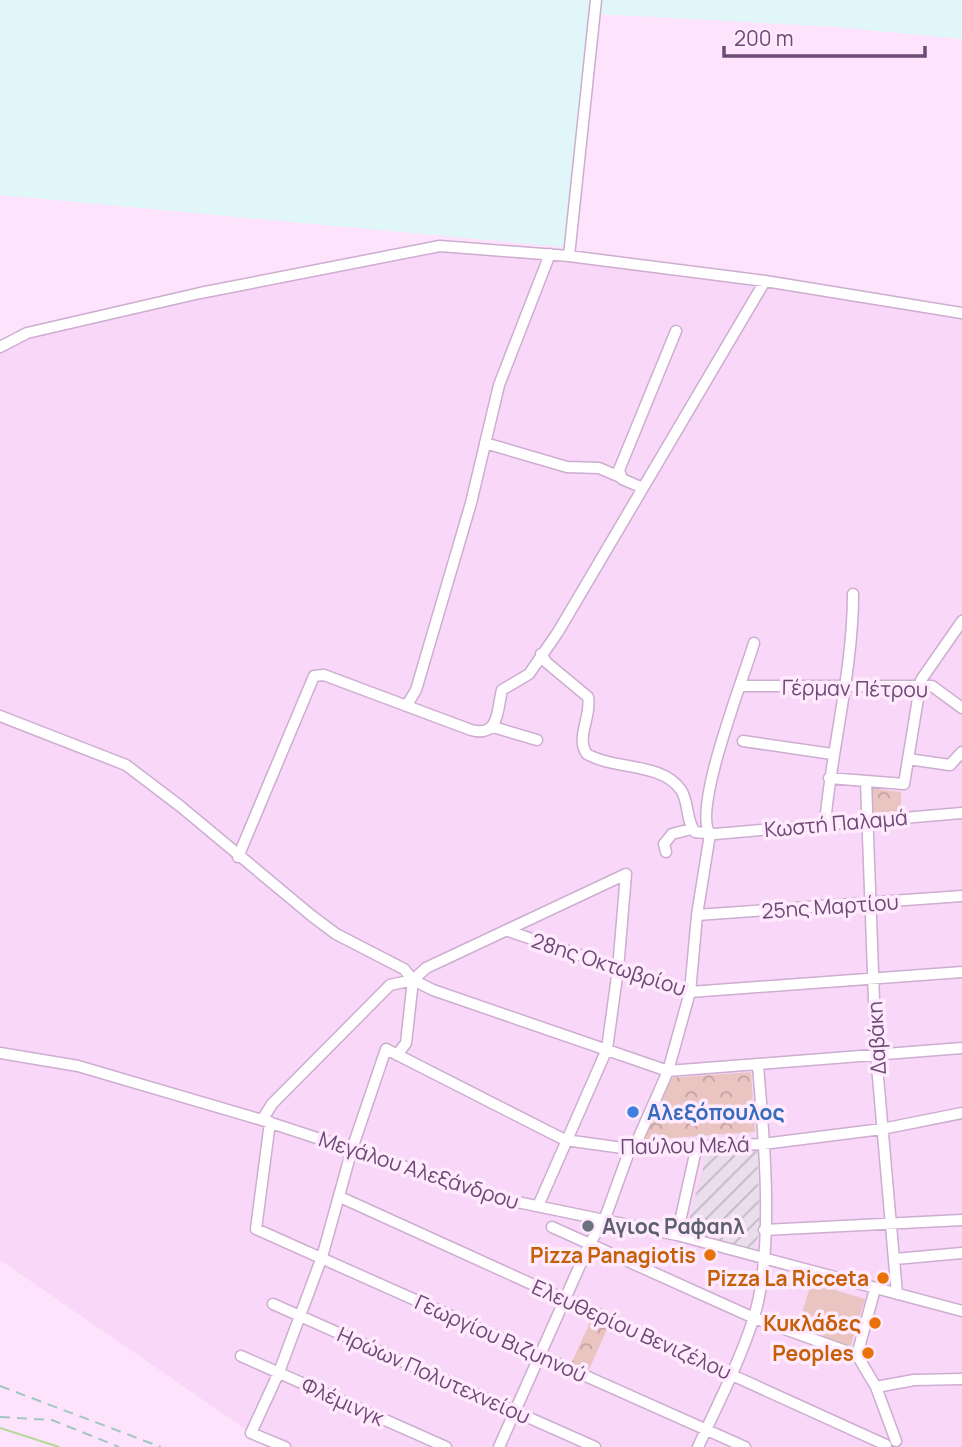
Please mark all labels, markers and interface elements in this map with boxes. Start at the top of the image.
scale bar [724,14,925,58]
text: 200 m [734,24,794,52]
street label: Γέρμαν Πέτρου [782,673,928,703]
street label: Κωστή Παλαμά [763,803,909,843]
street label: 25ης Μαρτίου [760,887,900,925]
street label: 28ης Οκτωβρίου [528,926,690,1002]
street label: Δαβάκη [860,1000,892,1076]
place label: Αλεξόπουλος [647,1098,785,1126]
marker: Αλεξόπουλος [625,1104,641,1120]
street label: Μεγάλου Αλεξάνδρου [315,1124,523,1216]
street label: Παύλου Μελά [620,1130,750,1160]
place label: Αγιος Ραφαηλ [602,1212,745,1240]
marker: Αγιος Ραφαηλ [580,1218,596,1234]
place label: Pizza Panagiotis [530,1241,696,1269]
marker: Pizza Panagiotis [702,1247,718,1263]
place label: Pizza La Ricceta [707,1264,869,1292]
marker: Pizza La Ricceta [875,1270,891,1286]
street label: Ελευθερίου Βενιζέλου [528,1272,736,1386]
street label: Γεωργίου Βιζυηνού [411,1288,591,1388]
place label: Κυκλάδες [763,1309,861,1337]
marker: Κυκλάδες [867,1315,883,1331]
street label: Ηρώων Πολυτεχνείου [333,1320,535,1430]
place label: Peoples [772,1339,854,1367]
marker: Peoples [860,1345,876,1361]
street label: Φλέμινγκ [297,1370,389,1432]

